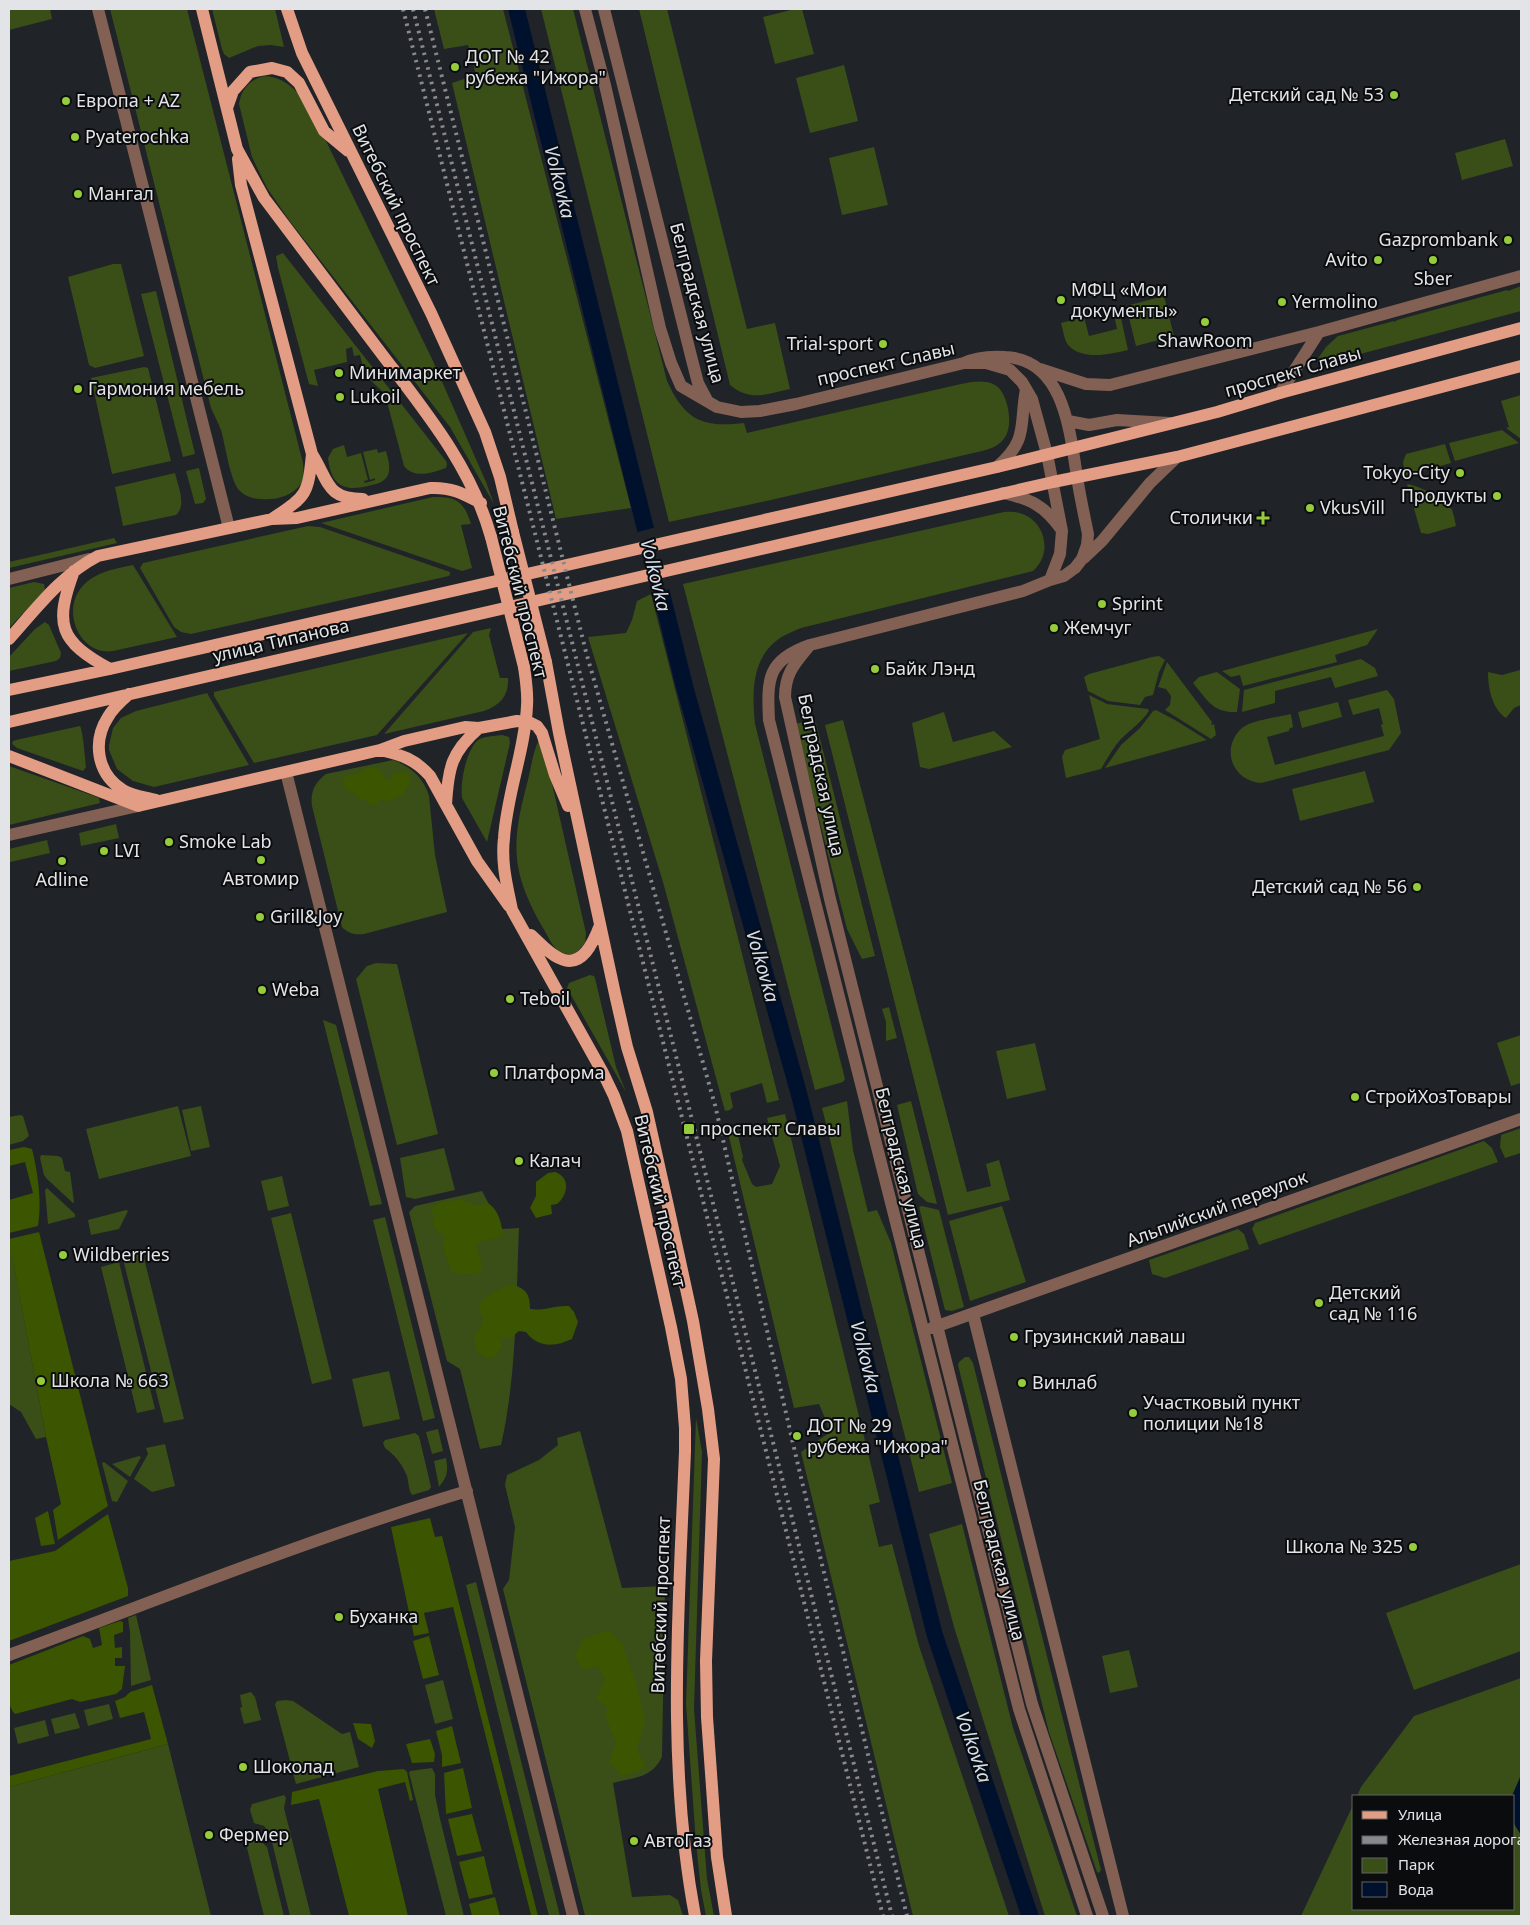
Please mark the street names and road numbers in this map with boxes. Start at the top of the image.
street label: Витебский проспект [347,120,447,290]
street label: Белградская улица [665,220,731,386]
street label: проспект Славы [814,336,957,391]
street label: проспект Славы [1222,340,1364,402]
street label: Витебский проспект [488,503,554,681]
street label: улица Типанова [210,613,351,667]
street label: Белградская улица [793,691,851,858]
street label: Белградская улица [870,1085,934,1251]
street label: Витебский проспект [629,1112,693,1290]
street label: Альпийский переулок [1123,1164,1311,1252]
street label: Белградская улица [968,1477,1032,1643]
street label: Витебский проспект [645,1515,675,1694]

